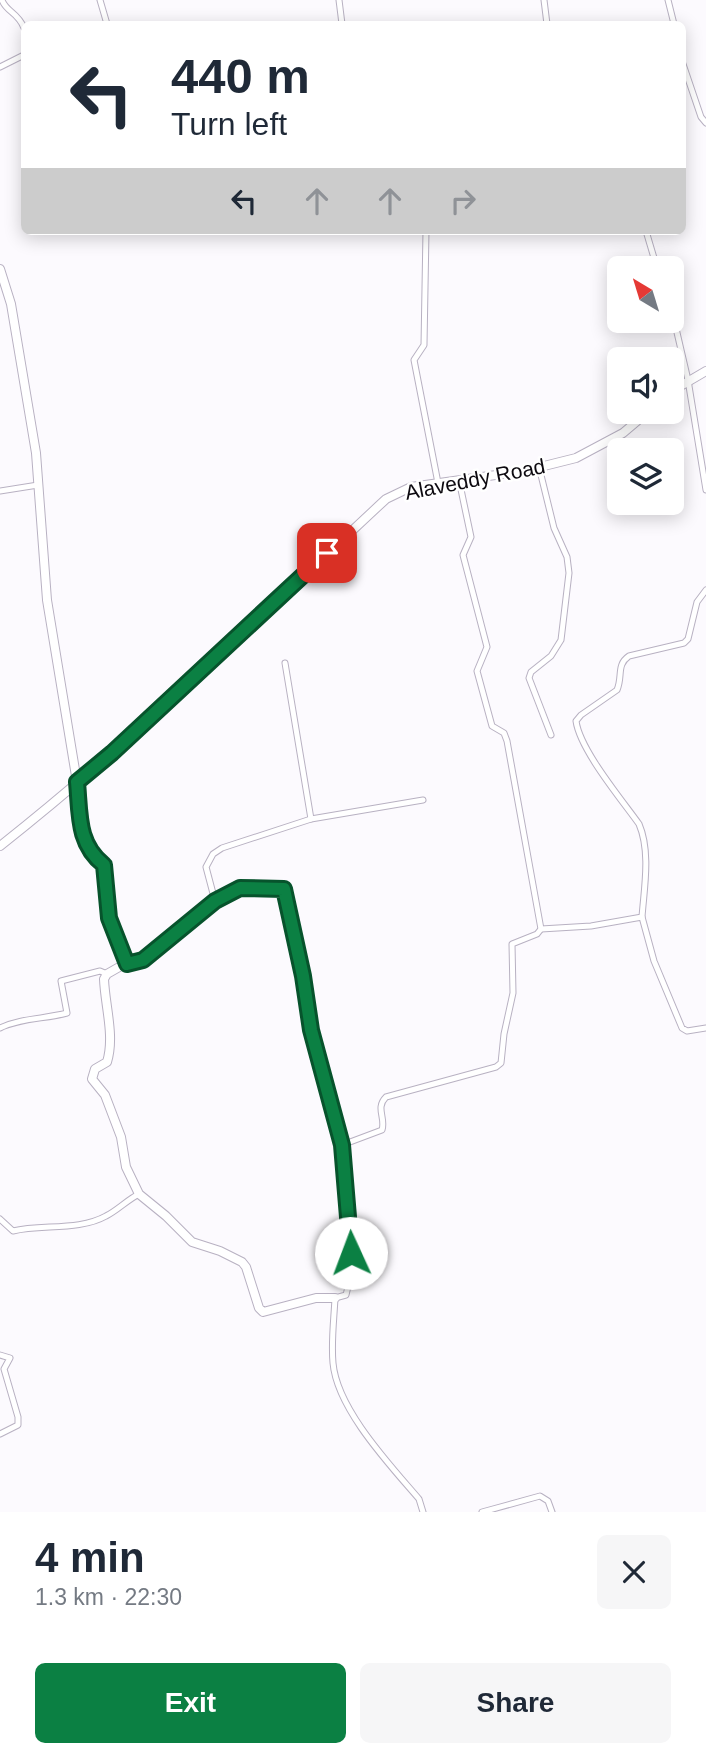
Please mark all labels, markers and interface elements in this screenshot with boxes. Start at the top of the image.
icon: left [56,49,147,140]
text: 440 m [171,49,310,103]
text: Turn left [171,106,287,142]
icon: left [225,182,263,220]
icon: ahead [298,182,336,220]
icon: ahead [371,182,409,220]
icon: right [444,182,482,220]
north arrow [607,256,684,332]
map controls [607,256,684,515]
button: sound [607,347,684,424]
button: layers [607,438,684,515]
street label: Alaveddy Road [403,454,547,504]
pin [297,523,357,583]
icon: arrive [308,534,346,572]
position arrow [314,1216,388,1290]
text: 4 min [35,1534,145,1581]
button: close [597,1535,671,1609]
text: 1.3 km · 22:30 [35,1584,182,1610]
button: Exit [35,1663,346,1743]
button: Share [360,1663,671,1743]

